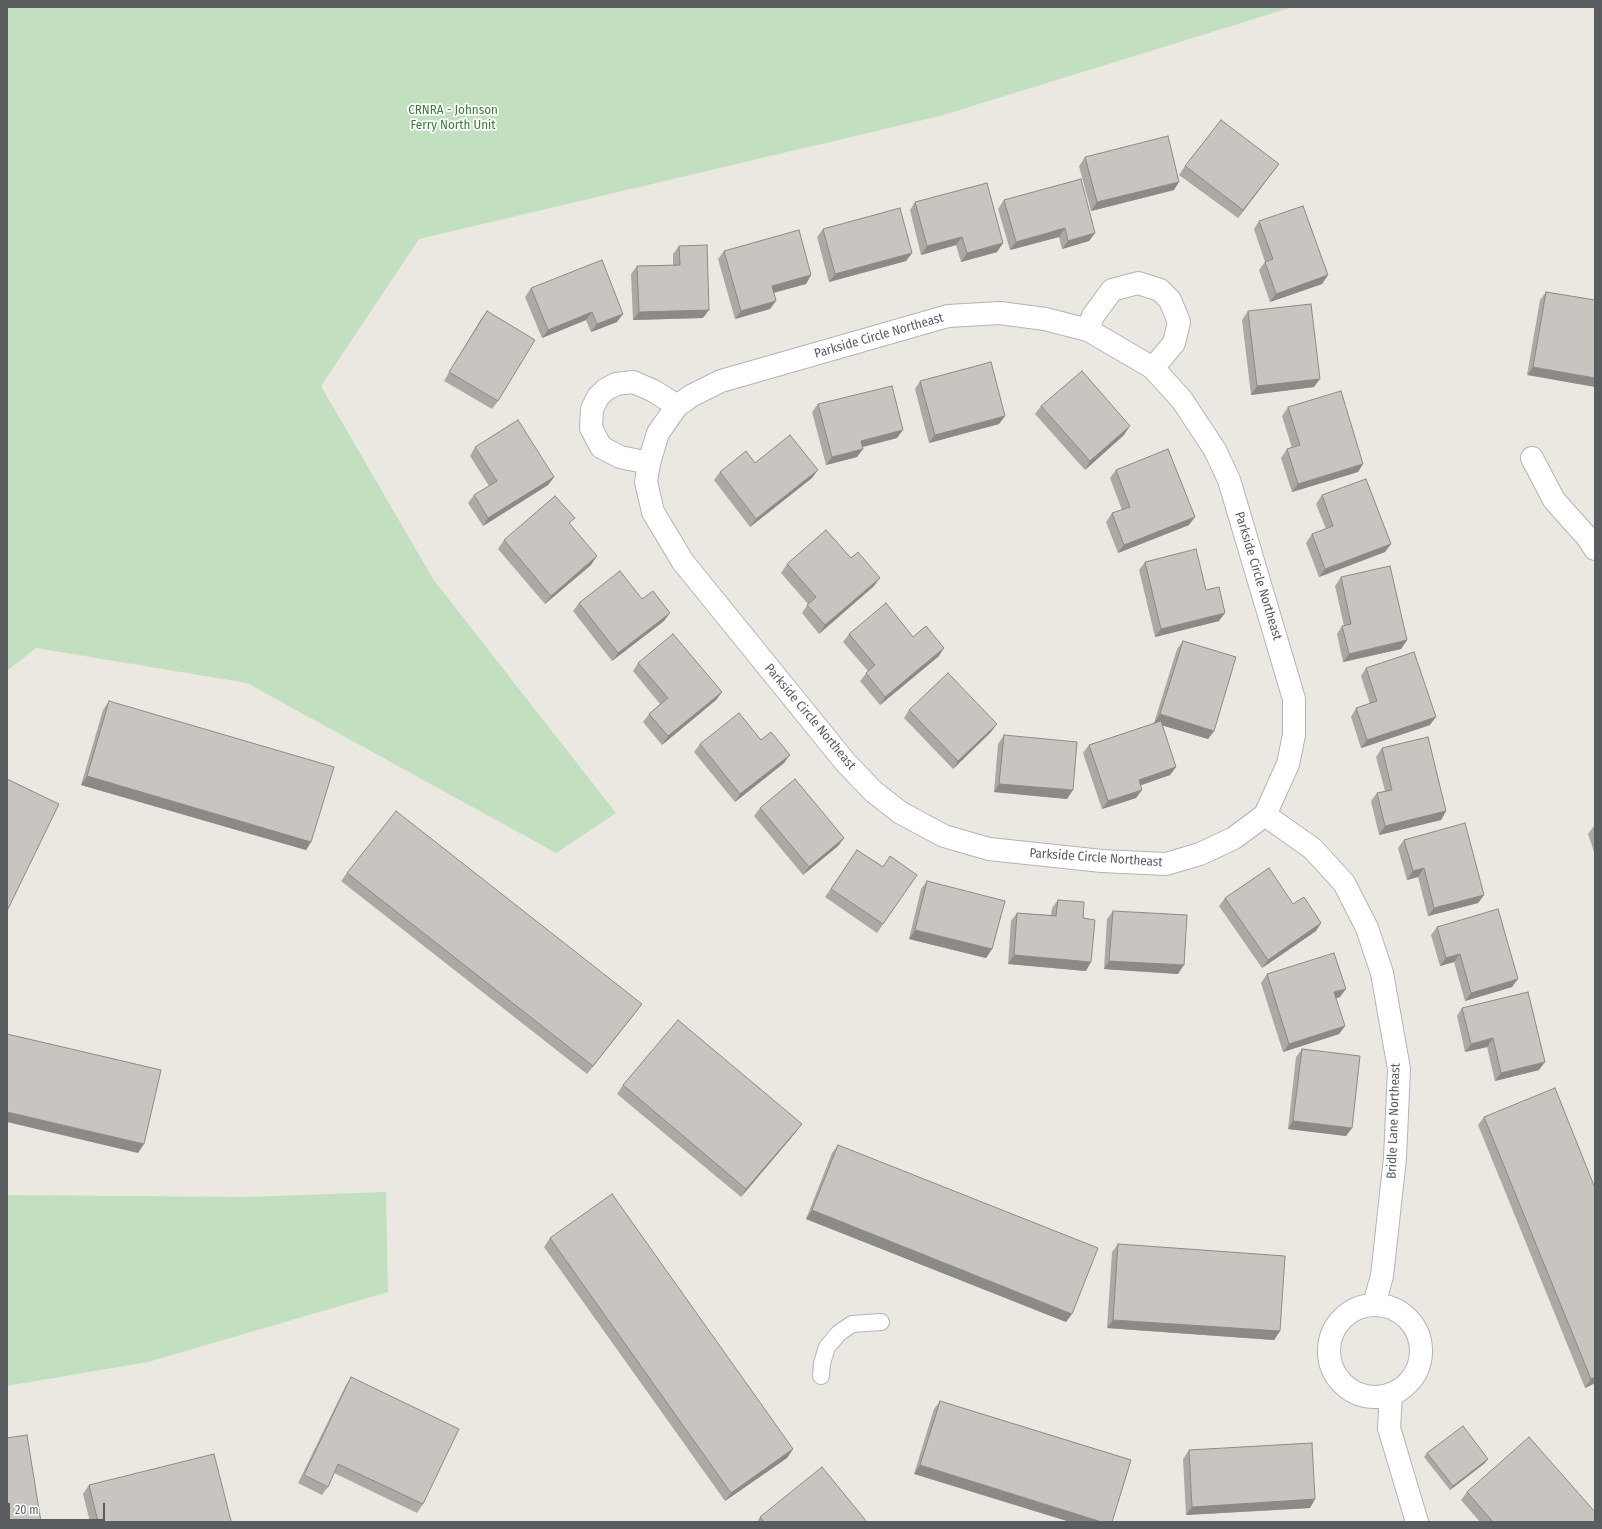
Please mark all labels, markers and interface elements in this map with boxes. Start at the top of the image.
park label: CRNRA - Johnson Ferry North Unit [408,102,498,133]
street label: Parkside Circle Northeast [813,310,945,362]
street label: Parkside Circle Northeast [1231,510,1285,642]
street label: Parkside Circle Northeast [761,661,859,773]
street label: Parkside Circle Northeast [1029,846,1163,870]
street label: Bridle Lane Northeast [1384,1063,1404,1179]
scale bar [10,1495,107,1521]
text: 20 m [15,1503,39,1517]

